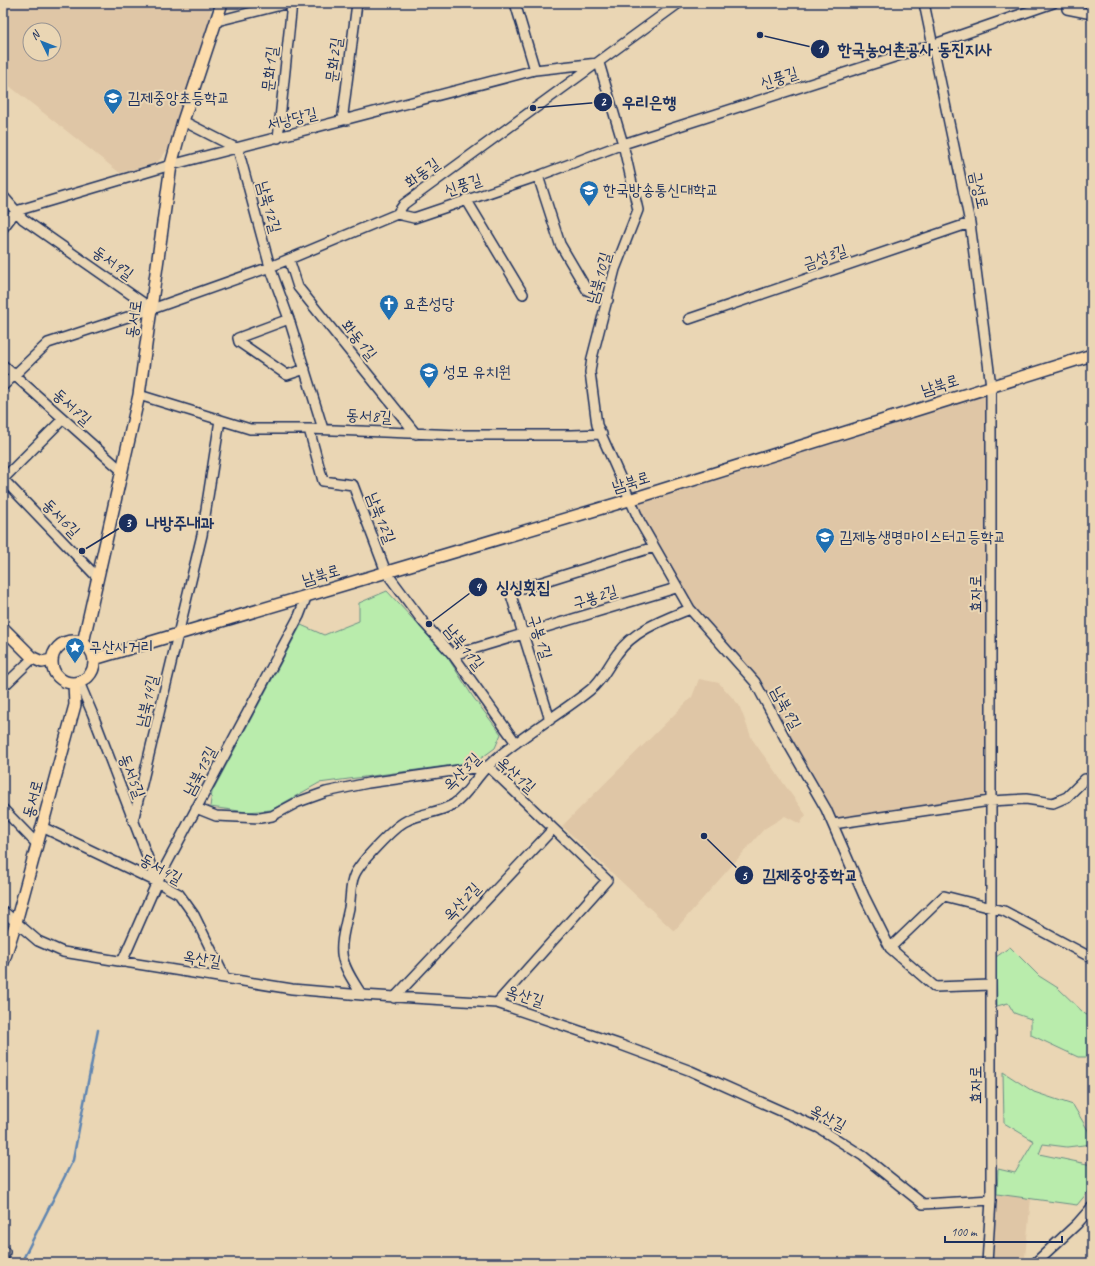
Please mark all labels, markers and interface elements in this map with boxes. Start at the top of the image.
north arrow [22,22,62,62]
text: N [27,26,44,42]
callout: 한국농어촌공사 동진지사 [810,34,1000,63]
street label: 문화2길 [321,36,347,84]
text: 한국농어촌공사 동진지사 [837,39,993,60]
text: 1 [817,41,824,57]
street label: 문화1길 [258,45,282,93]
street label: 신풍길 [758,62,801,93]
school or university icon: 김제중앙초등학교 [102,87,124,115]
place label: 김제중앙초등학교 [127,88,230,108]
callout: 우리은행 [593,88,684,117]
text: 우리은행 [622,92,676,113]
text: 2 [600,94,607,110]
street label: 서낭당길 [265,103,320,135]
street label: 화동길 [400,153,444,192]
street label: 신풍길 [441,169,485,201]
street label: 금성로 [965,169,993,211]
street label: 남북12길 [252,179,286,235]
school or university icon: 한국방송통신대학교 [578,179,600,207]
place label: 한국방송통신대학교 [603,180,719,200]
street label: 금성3길 [800,240,850,274]
street label: 동서9길 [88,242,138,284]
street label: 남북10길 [582,250,616,306]
church icon: 요촌성당 [378,293,400,321]
place label: 요촌성당 [403,294,455,314]
street label: 동서로 [121,298,147,340]
street label: 화동1길 [337,316,381,364]
school or university icon: 성모 유치원 [418,361,440,389]
place label: 성모 유치원 [443,362,511,382]
street label: 남북로 [919,370,961,400]
street label: 동서7길 [48,384,96,430]
street label: 동서8길 [346,405,393,427]
street label: 남북로 [610,467,652,497]
street label: 남북12길 [362,490,400,546]
street label: 동서6길 [38,495,84,542]
callout: 나방주내과 [118,508,222,537]
text: 나방주내과 [146,513,215,534]
text: 3 [125,515,132,531]
school or university icon: 김제농생명마이스터고등학교 [814,526,836,554]
place label: 김제농생명마이스터고등학교 [839,527,1006,547]
street label: 남북로 [300,560,342,590]
callout: 싱싱횟집 [468,572,558,601]
street label: 효자로 [966,575,986,613]
text: 싱싱횟집 [496,577,550,598]
text: 4 [475,579,482,595]
street label: 구봉2길 [570,581,620,613]
street label: 구봉1길 [524,612,556,662]
street label: 남북11길 [440,620,489,674]
place icon: 구산사거리 [64,636,86,664]
place label: 구산사거리 [89,637,153,657]
street label: 남북14길 [131,673,163,729]
street label: 남북9길 [766,683,806,733]
street label: 남북13길 [179,743,221,799]
street label: 옥산3길 [439,748,485,795]
street label: 동서5길 [114,751,150,801]
street label: 옥산1길 [492,752,540,798]
street label: 동서로 [18,778,48,820]
street label: 동서4길 [136,849,186,889]
callout: 김제중앙중학교 [734,861,866,890]
text: 김제중앙중학교 [762,865,858,886]
text: 5 [741,868,748,884]
street label: 옥산2길 [439,878,485,926]
street label: 옥산길 [181,946,223,972]
street label: 옥산길 [504,981,547,1011]
street label: 효자로 [966,1066,986,1104]
street label: 옥산길 [806,1100,850,1136]
scale bar [945,1218,1062,1244]
text: 100 m [951,1224,978,1240]

